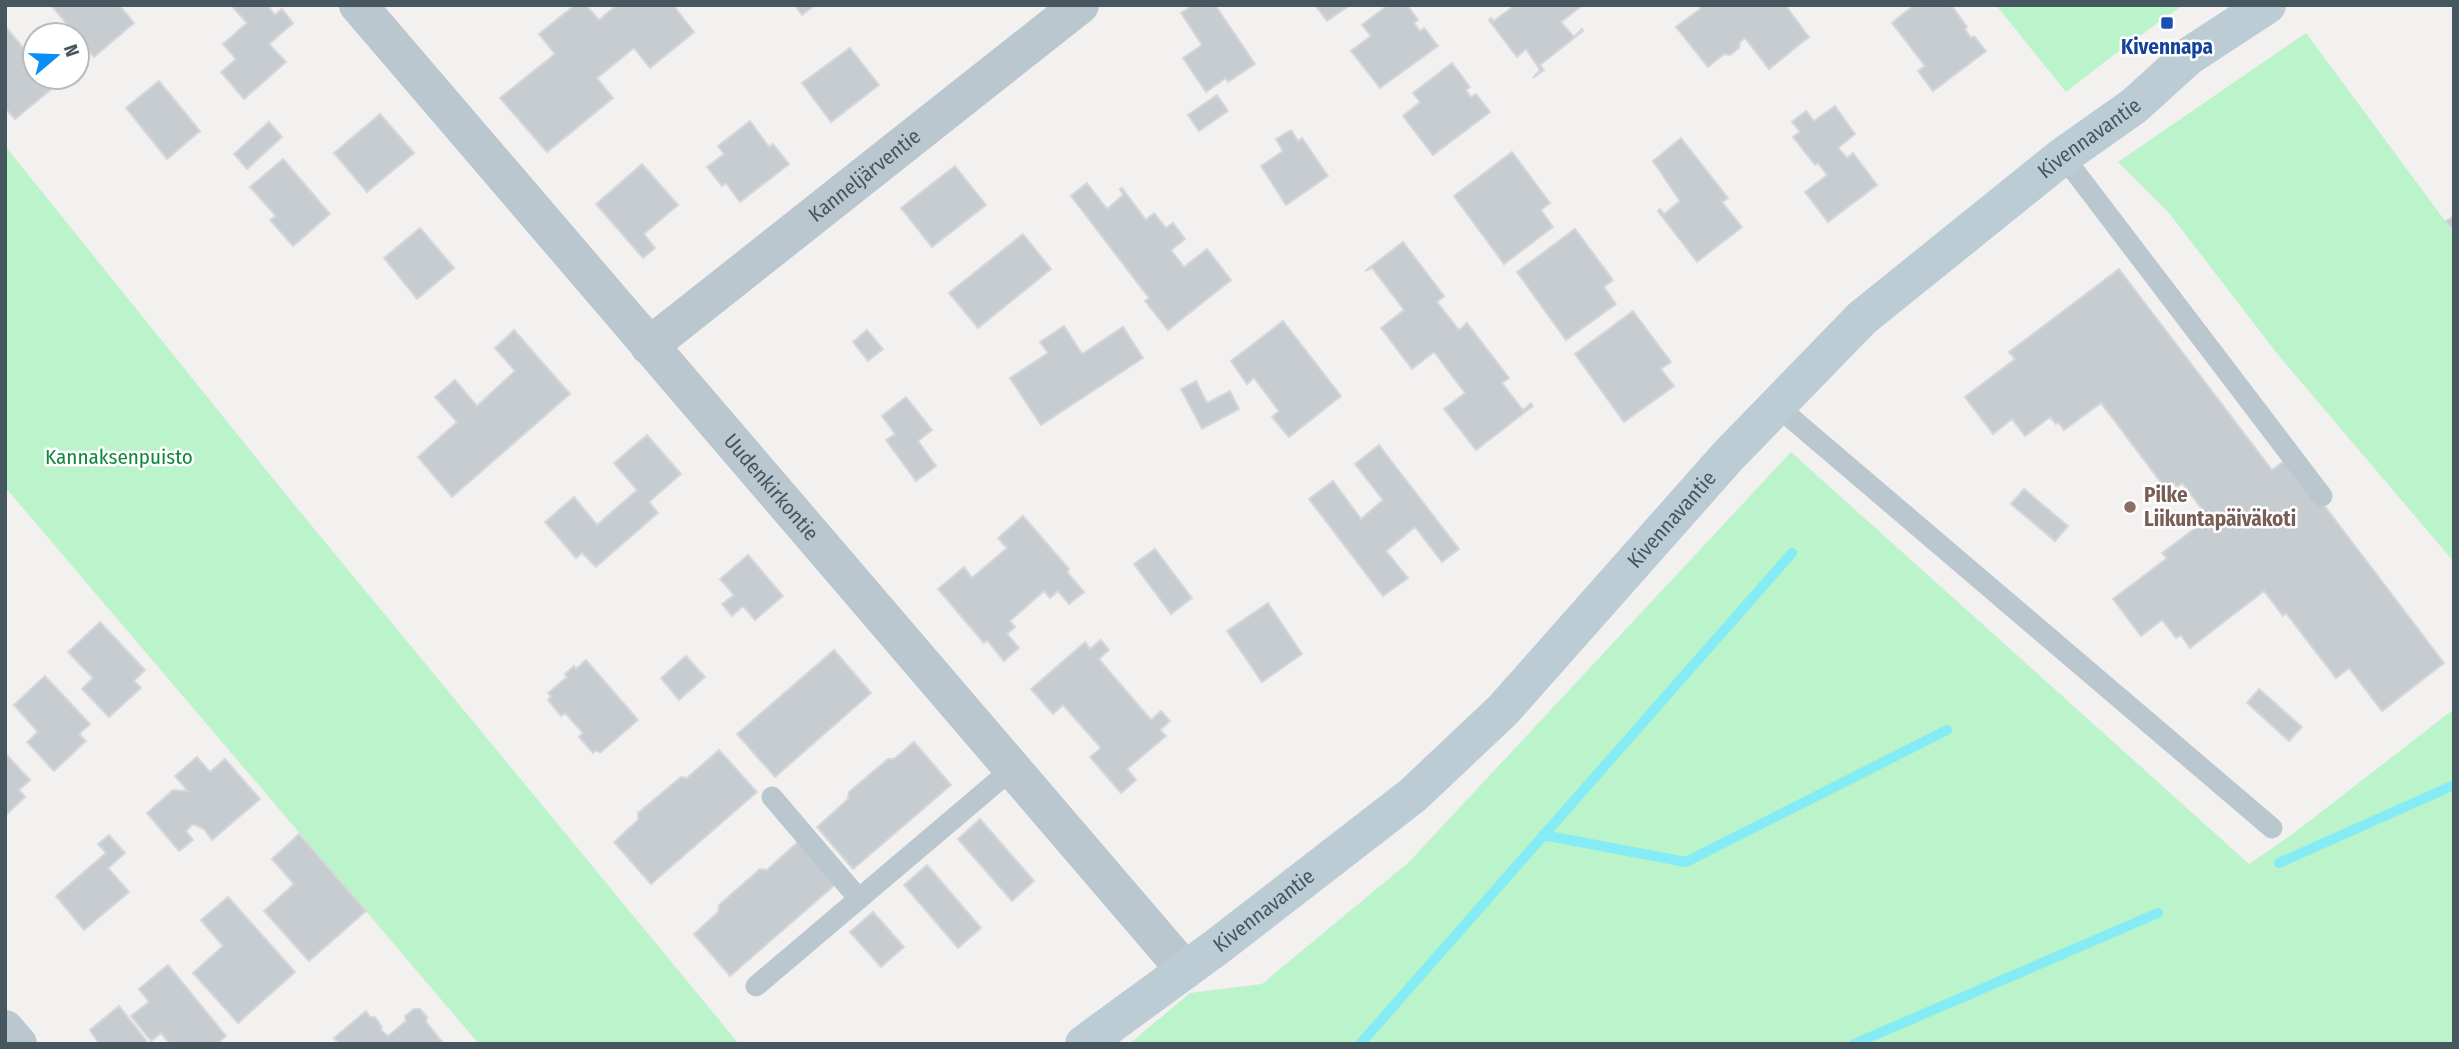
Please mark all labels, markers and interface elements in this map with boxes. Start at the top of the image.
marker: Kivennapa [2159,15,2175,31]
north arrow [21,21,91,91]
place label: Kivennapa [2121,34,2213,60]
text: N [59,41,84,60]
street label: Kivennavantie [2032,93,2147,184]
street label: Kanneljärventie [803,123,926,228]
street label: Uudenkirkontie [718,428,824,546]
park label: Kannaksenpuisto [45,444,193,470]
street label: Kivennavantie [1622,465,1722,573]
place label: Pilke Liikuntapäiväkoti [2144,482,2296,532]
marker: Pilke Liikuntapäiväkoti [2122,499,2138,515]
street label: Kivennavantie [1208,863,1320,958]

